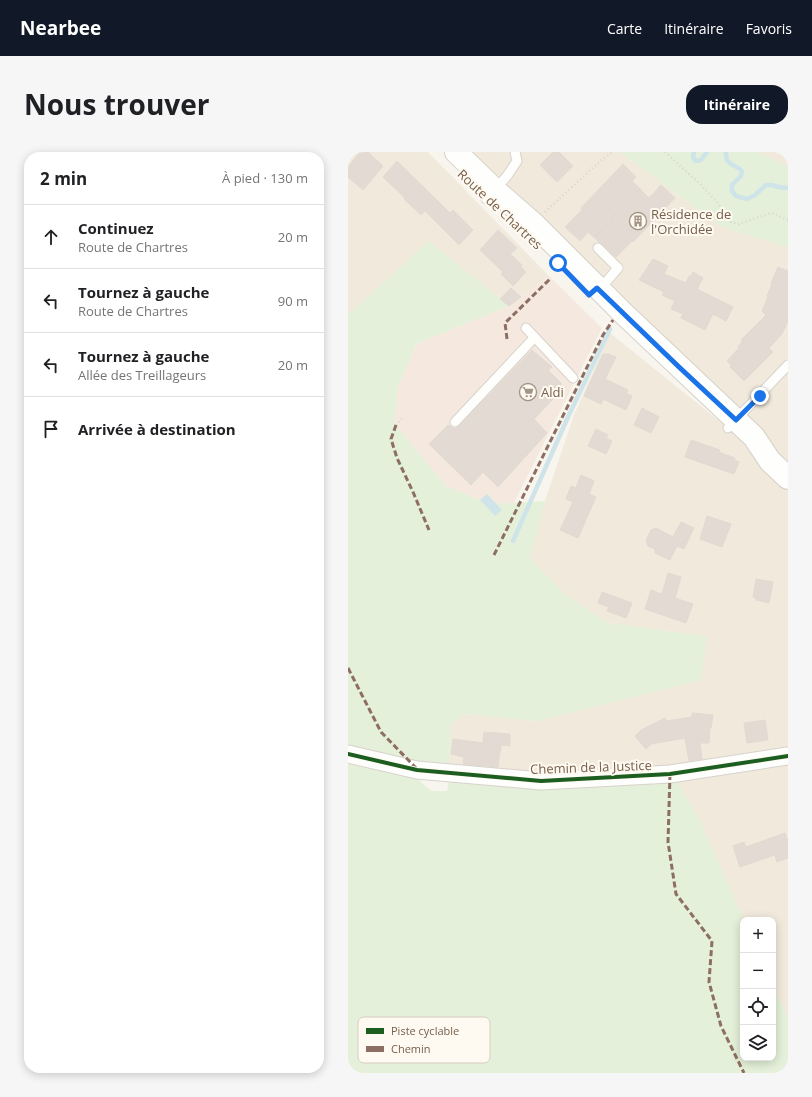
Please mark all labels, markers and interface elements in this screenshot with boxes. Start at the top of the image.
text: Nearbee [20,15,101,41]
text: Carte [607,19,642,38]
text: Itinéraire [664,19,724,38]
text: Favoris [746,19,792,38]
text: Nous trouver [24,85,210,123]
button: Itinéraire [686,85,788,124]
street label: Route de Chartres [454,165,546,253]
text: 2 min [40,167,87,190]
text: À pied · 130 m [222,169,308,187]
place label: Résidence de l'Orchidée [651,205,731,238]
building icon: Résidence de l'Orchidée [628,211,648,231]
text: Continuez [78,218,154,238]
icon: ahead [40,226,62,248]
text: 20 m [278,228,308,246]
text: Route de Chartres [78,238,188,256]
route start [549,254,567,272]
text: Tournez à gauche [78,282,209,302]
icon: left [40,290,62,312]
text: 90 m [278,292,308,310]
text: Route de Chartres [78,302,188,320]
text: Tournez à gauche [78,346,209,366]
icon: left [40,354,62,376]
text: 20 m [278,356,308,374]
text: Allée des Treillageurs [78,366,206,384]
supermarket icon: Aldi [518,382,538,402]
place label: Aldi [541,383,564,401]
route end [751,387,769,405]
icon: arrive [40,418,62,440]
text: Arrivée à destination [78,419,236,439]
street label: Chemin de la Justice [530,756,652,778]
map controls [740,917,776,1061]
button: + [740,917,776,953]
button: − [740,953,776,989]
button: locate [740,989,776,1025]
legend [358,1017,490,1063]
text: Piste cyclable [391,1023,459,1038]
button: layers [740,1025,776,1061]
text: Chemin [391,1041,431,1056]

